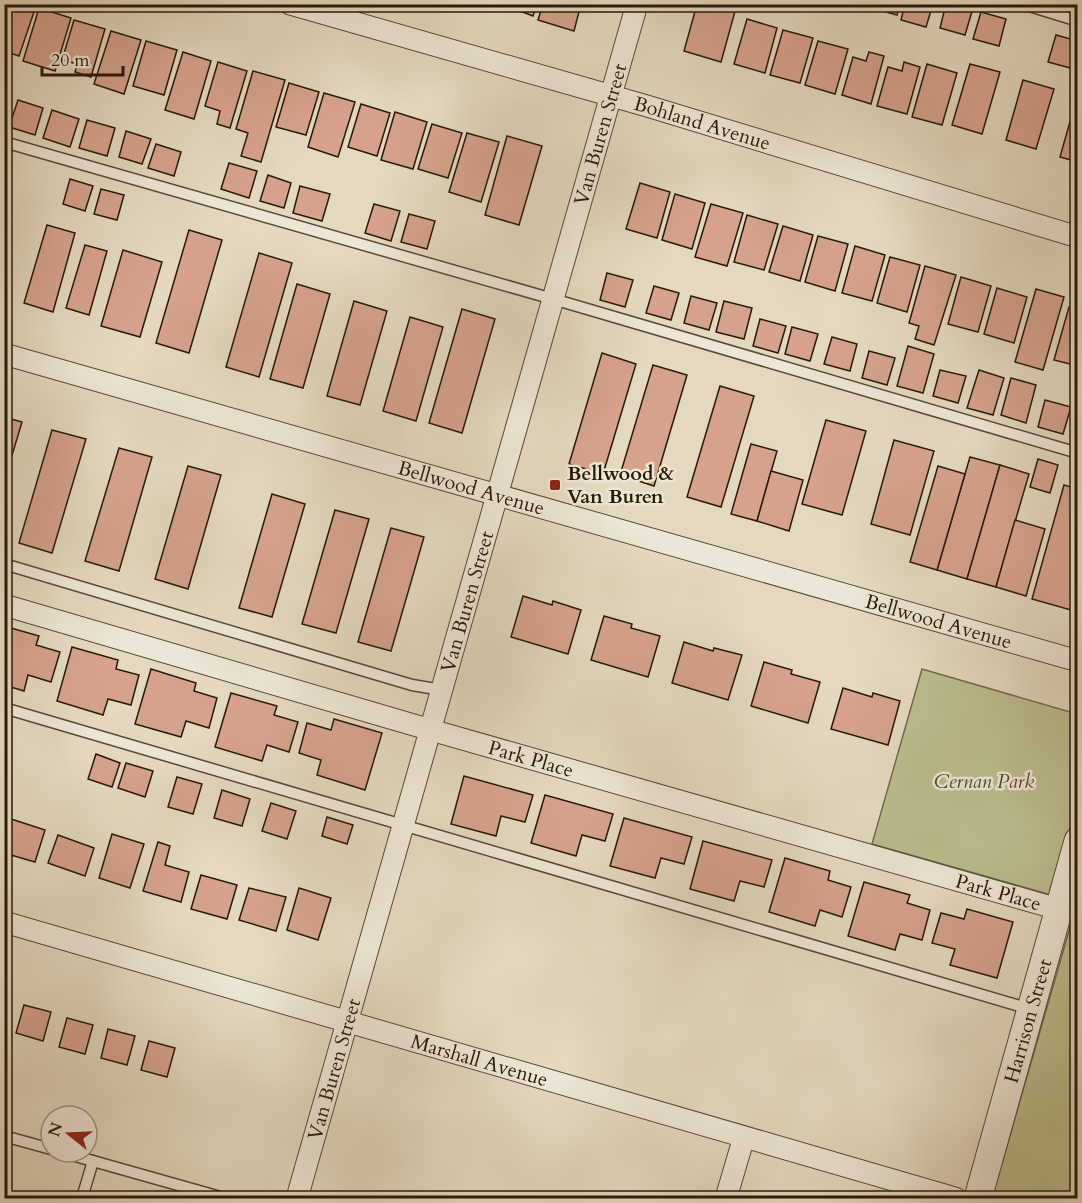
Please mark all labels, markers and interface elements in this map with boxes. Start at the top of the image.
scale bar [42,39,123,77]
text: 20 m [51,48,90,73]
street label: Van Buren Street [567,60,634,208]
street label: Bohland Avenue [631,90,774,157]
street label: Bellwood Avenue [395,454,548,522]
place label: Bellwood & Van Buren [567,460,675,510]
marker: Bellwood & Van Buren [548,478,562,492]
street label: Van Buren Street [434,527,500,676]
street label: Bellwood Avenue [862,588,1015,655]
street label: Park Place [485,734,577,784]
park label: Cernan Park [934,768,1034,795]
street label: Park Place [952,867,1044,917]
street label: Harrison Street [998,955,1059,1086]
street label: Van Buren Street [301,995,367,1143]
street label: Marshall Avenue [407,1028,551,1093]
north arrow [39,1104,99,1164]
text: N [43,1120,68,1140]

